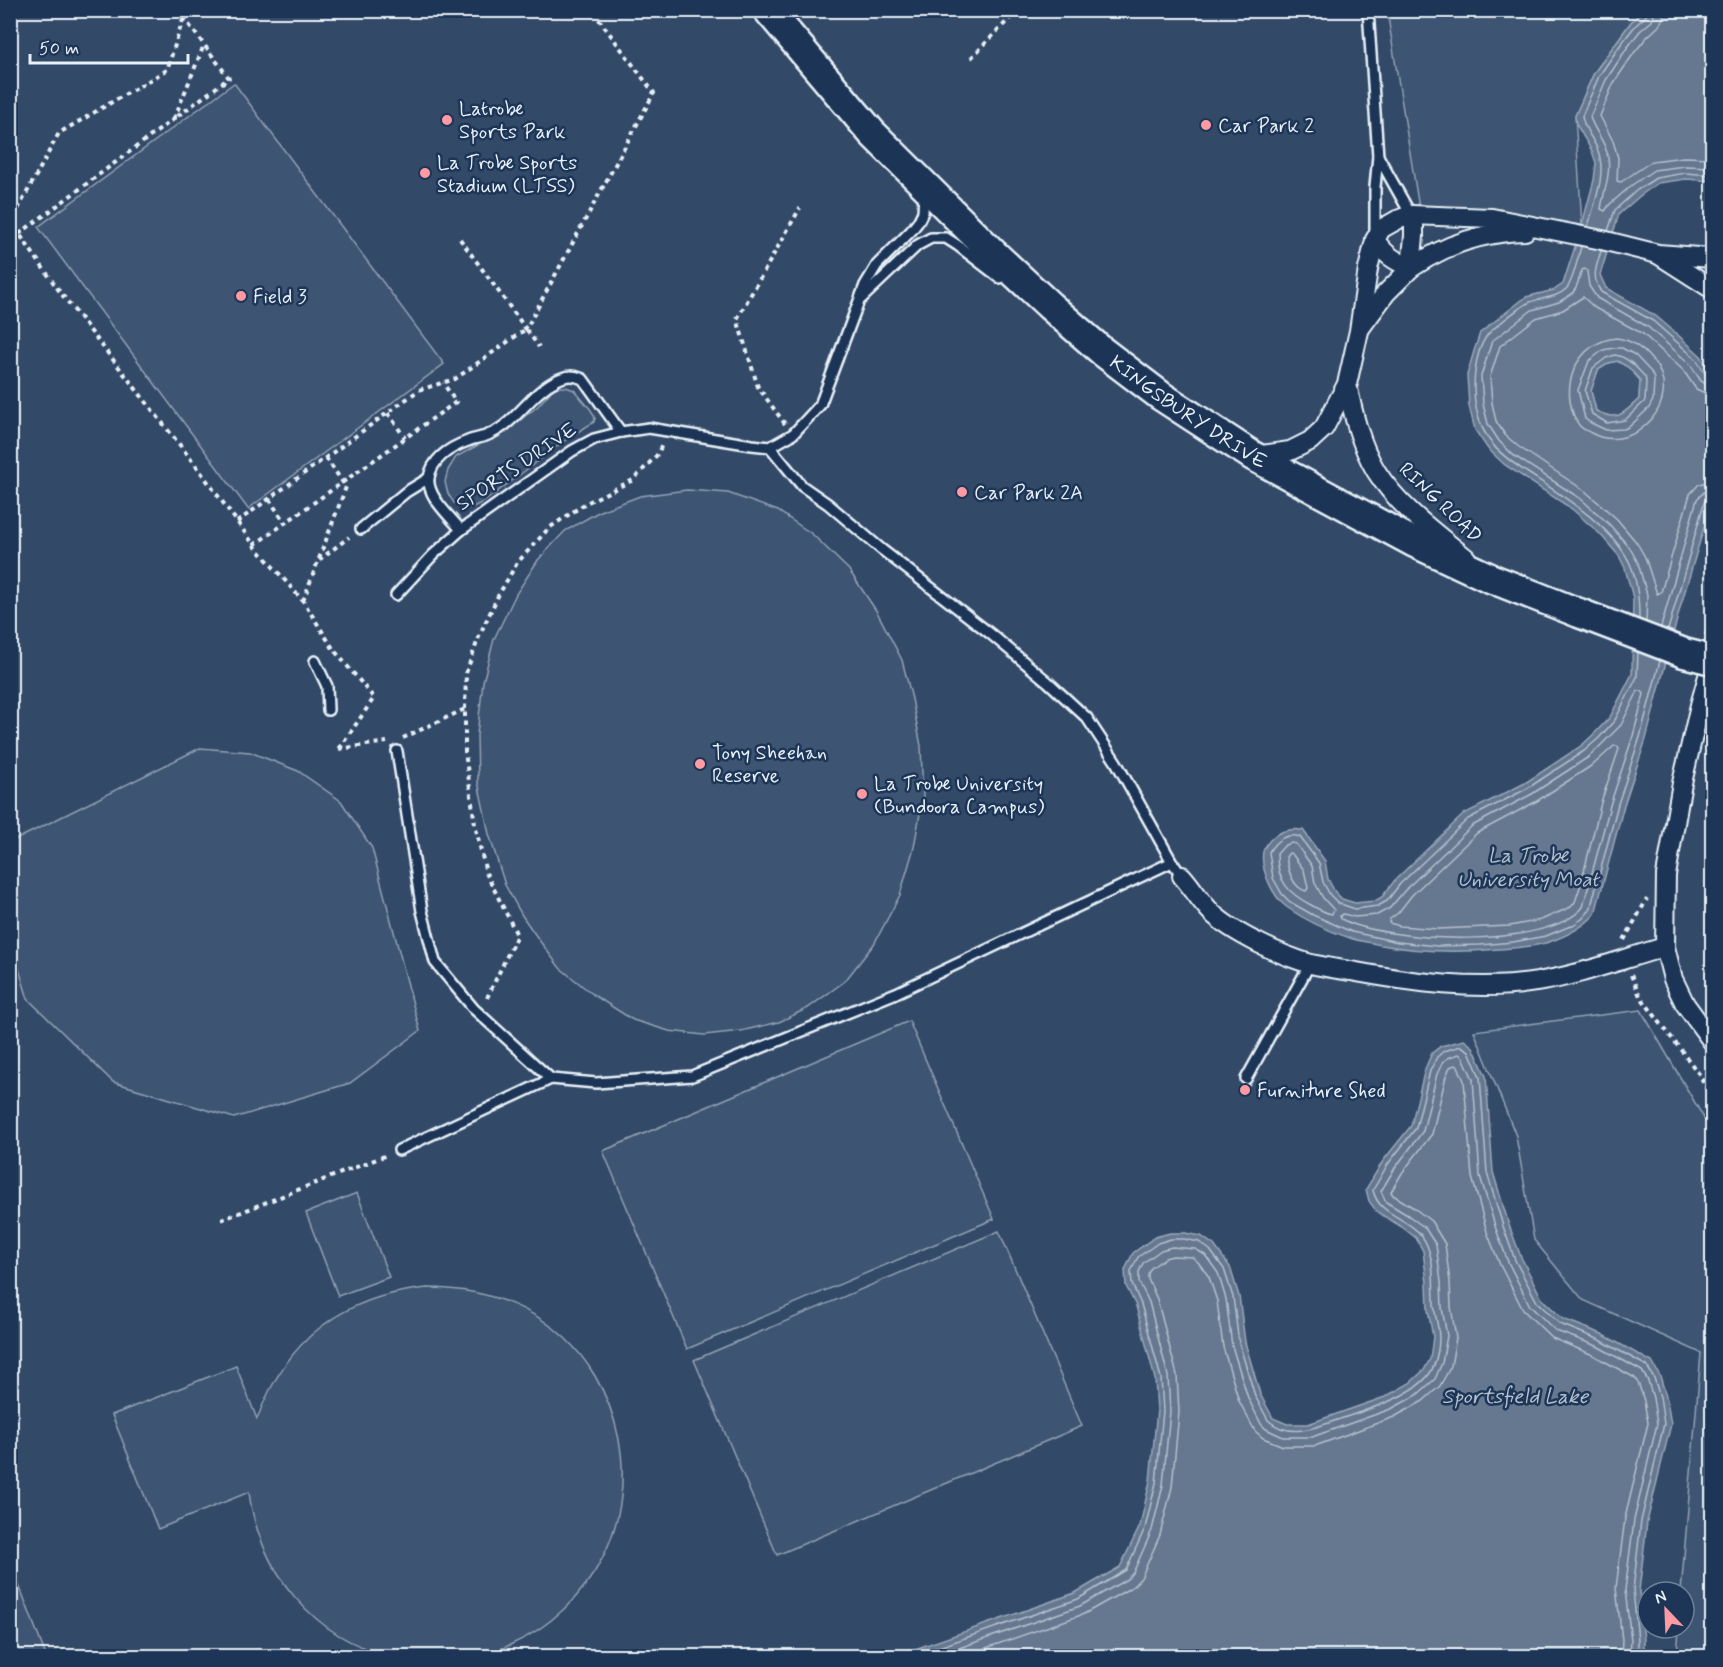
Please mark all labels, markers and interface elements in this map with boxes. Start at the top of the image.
scale bar [30,27,188,65]
text: 50 m [39,37,79,61]
place label: Latrobe Sports Park [459,96,566,146]
marker: Latrobe Sports Park [440,113,454,127]
place label: Car Park 2 [1218,113,1314,140]
marker: Car Park 2 [1199,118,1213,132]
place label: La Trobe Sports Stadium (LTSS) [437,150,577,200]
marker: La Trobe Sports Stadium (LTSS) [418,166,432,180]
place label: Field 3 [253,284,307,311]
marker: Field 3 [234,289,248,303]
street label: KINGSBURY DRIVE [1103,350,1271,476]
street label: SPORTS DRIVE [451,417,582,518]
street label: RING ROAD [1392,457,1487,550]
place label: Car Park 2A [974,480,1083,507]
marker: Car Park 2A [955,485,969,499]
place label: Tony Sheehan Reserve [712,740,827,790]
marker: Tony Sheehan Reserve [693,757,707,771]
place label: La Trobe University (Bundoora Campus) [874,771,1044,821]
marker: La Trobe University (Bundoora Campus) [855,787,869,801]
water label: La Trobe University Moat [1457,842,1601,894]
place label: Furniture Shed [1257,1078,1386,1105]
marker: Furniture Shed [1238,1083,1252,1097]
water label: Sportsfield Lake [1442,1383,1590,1411]
north arrow [1636,1580,1696,1640]
text: N [1652,1586,1670,1609]

